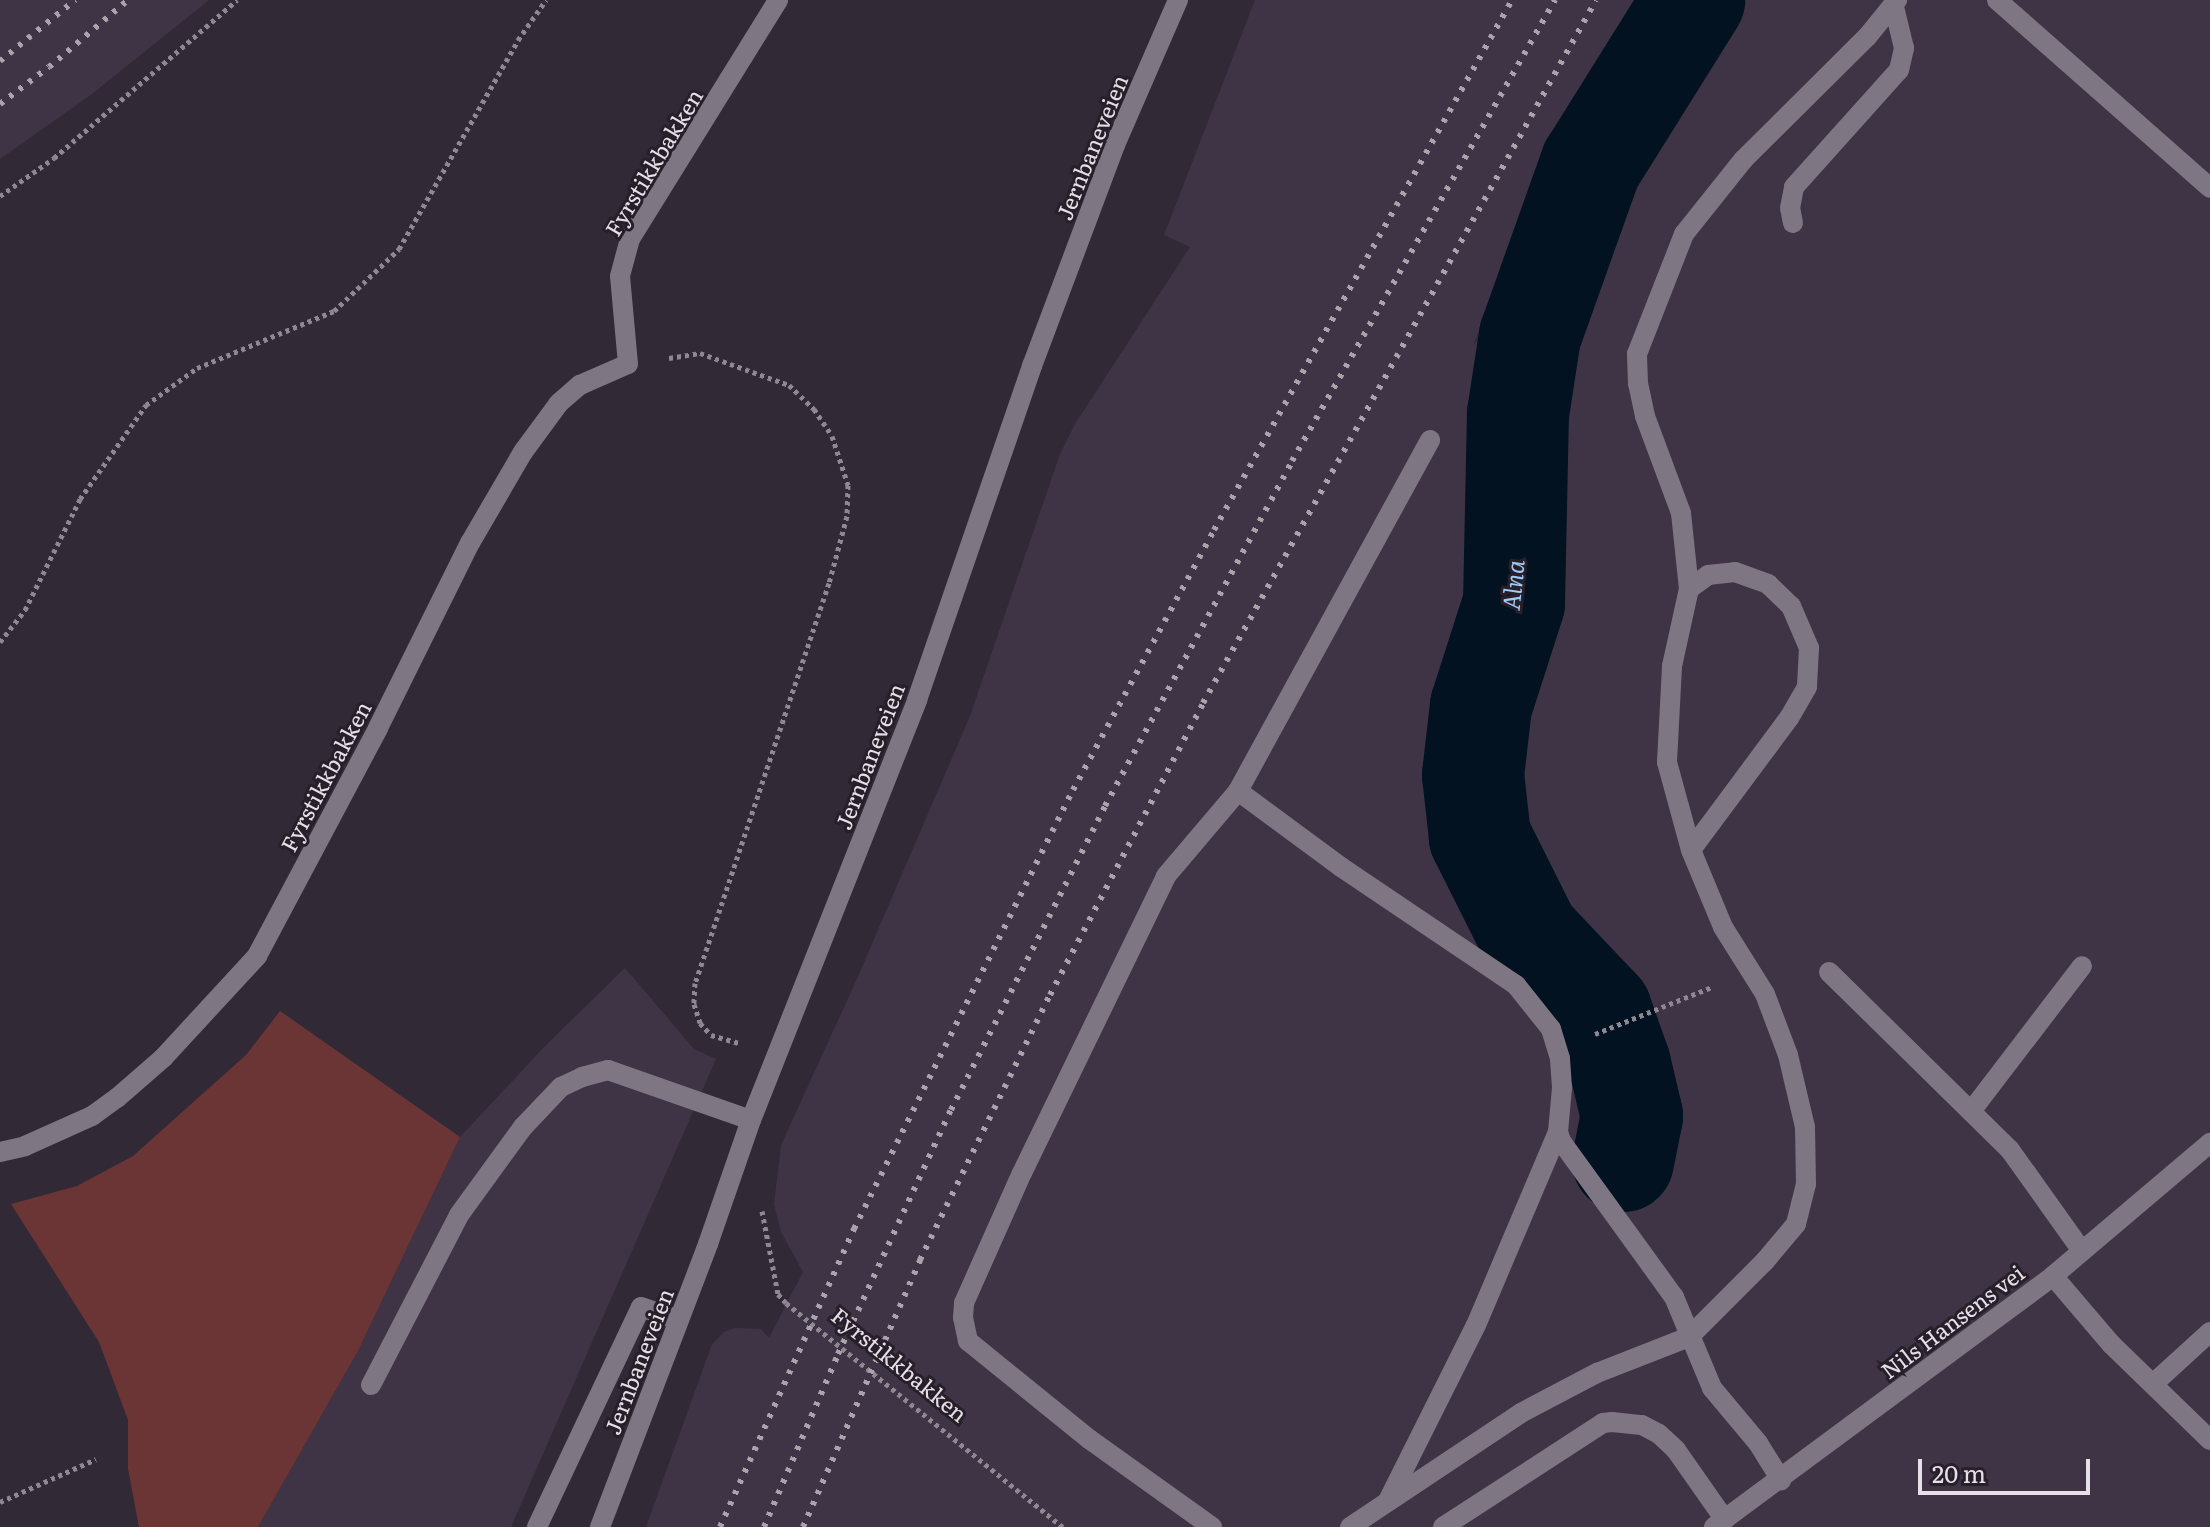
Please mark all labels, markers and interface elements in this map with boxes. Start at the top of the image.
street label: Jernbaneveien [1050,70,1132,224]
street label: Fyrstikkbakken [599,84,707,240]
water label: Alna [1495,558,1529,612]
street label: Jernbaneveien [829,679,909,833]
street label: Fyrstikkbakken [274,696,376,856]
street label: Nils Hansens vei [1875,1259,2029,1383]
street label: Jernbaneveien [598,1284,678,1438]
street label: Fyrstikkbakken [827,1301,973,1427]
scale bar [1922,1443,2094,1493]
text: 20 m [1932,1455,1986,1490]

